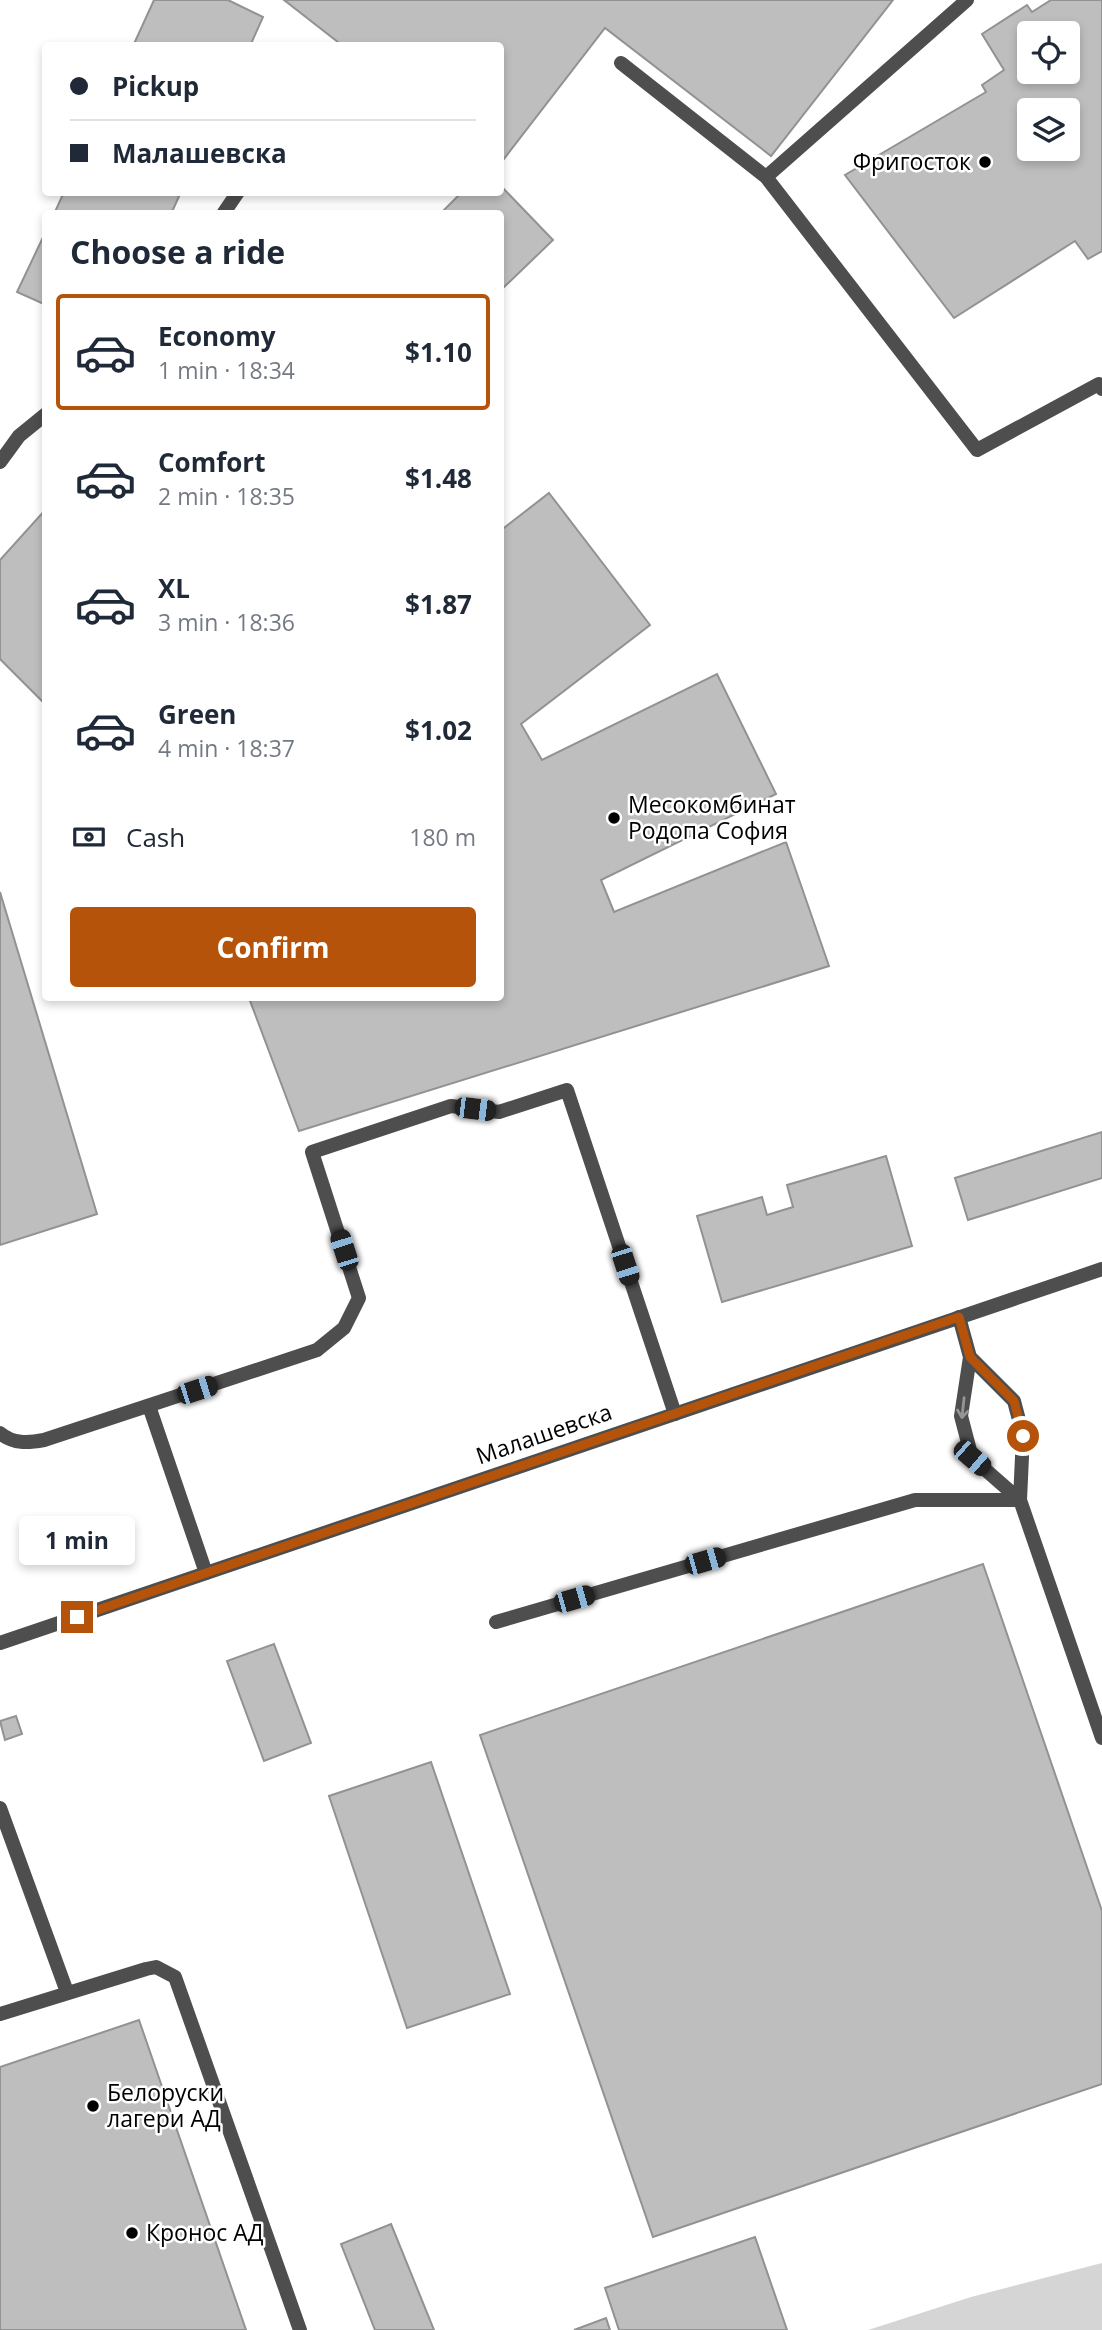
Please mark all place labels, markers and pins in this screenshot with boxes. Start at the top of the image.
place label: Фригосток [853,145,971,177]
marker: Фригосток [977,154,993,170]
place label: Месокомбинат Родопа София [628,788,796,846]
marker: Месокомбинат Родопа София [606,810,622,826]
place label: Белоруски лагери АД [107,2076,224,2134]
marker: Белоруски лагери АД [85,2098,101,2114]
place label: Кронос АД [146,2216,264,2248]
marker: Кронос АД [124,2225,140,2241]

